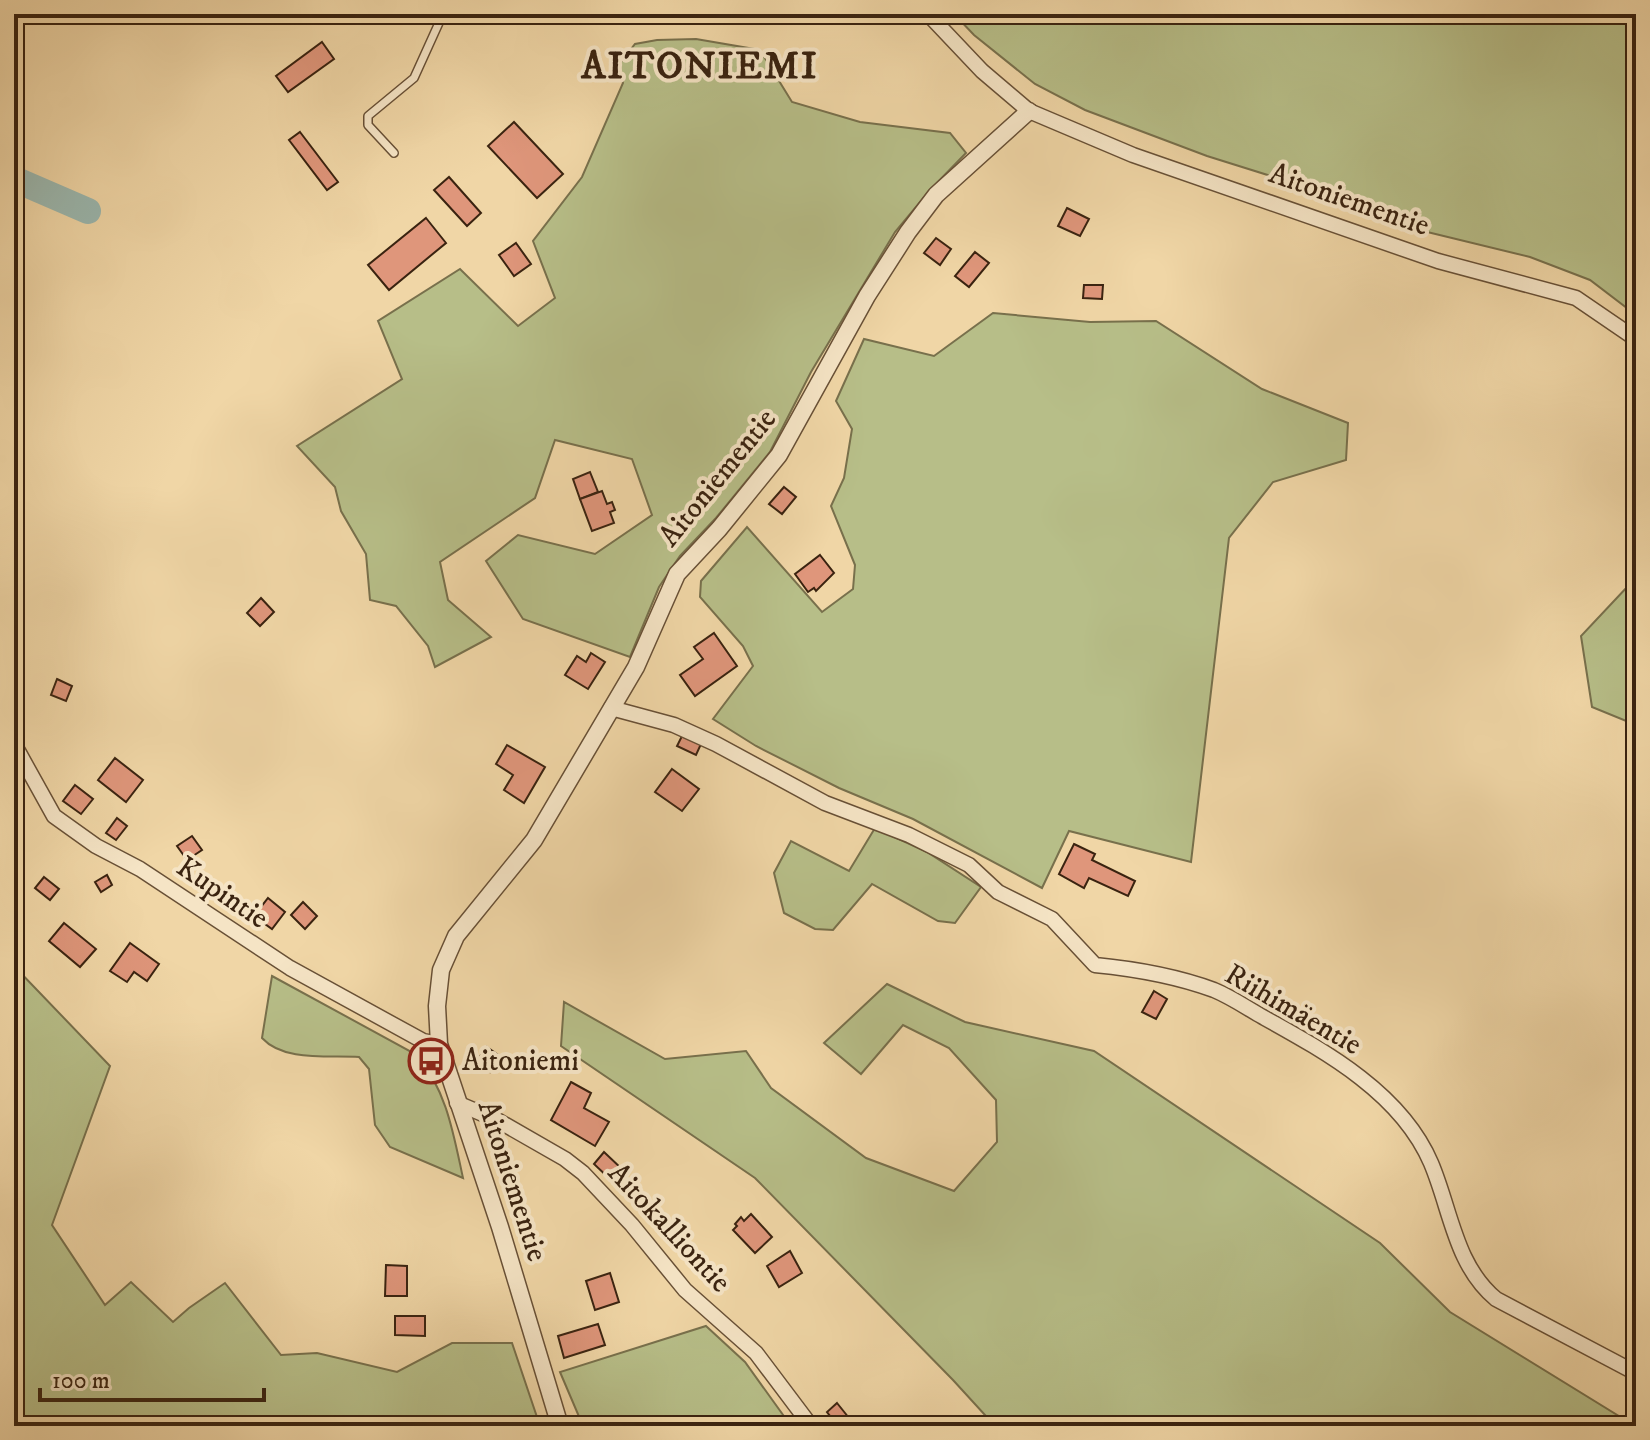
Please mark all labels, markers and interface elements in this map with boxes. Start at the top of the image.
district label: AITONIEMI [580,43,819,91]
street label: Aitoniementie [1264,155,1434,245]
street label: Aitoniementie [651,402,785,554]
street label: Kupintie [169,849,275,937]
street label: Riihimäentie [1218,956,1368,1064]
bus stop icon: Aitoniemi [407,1037,455,1085]
place label: Aitoniemi [462,1043,579,1080]
street label: Aitoniementie [469,1096,555,1266]
street label: Aitokalliontie [600,1155,738,1301]
scale bar [40,1352,264,1402]
text: 100 m [52,1366,110,1396]

